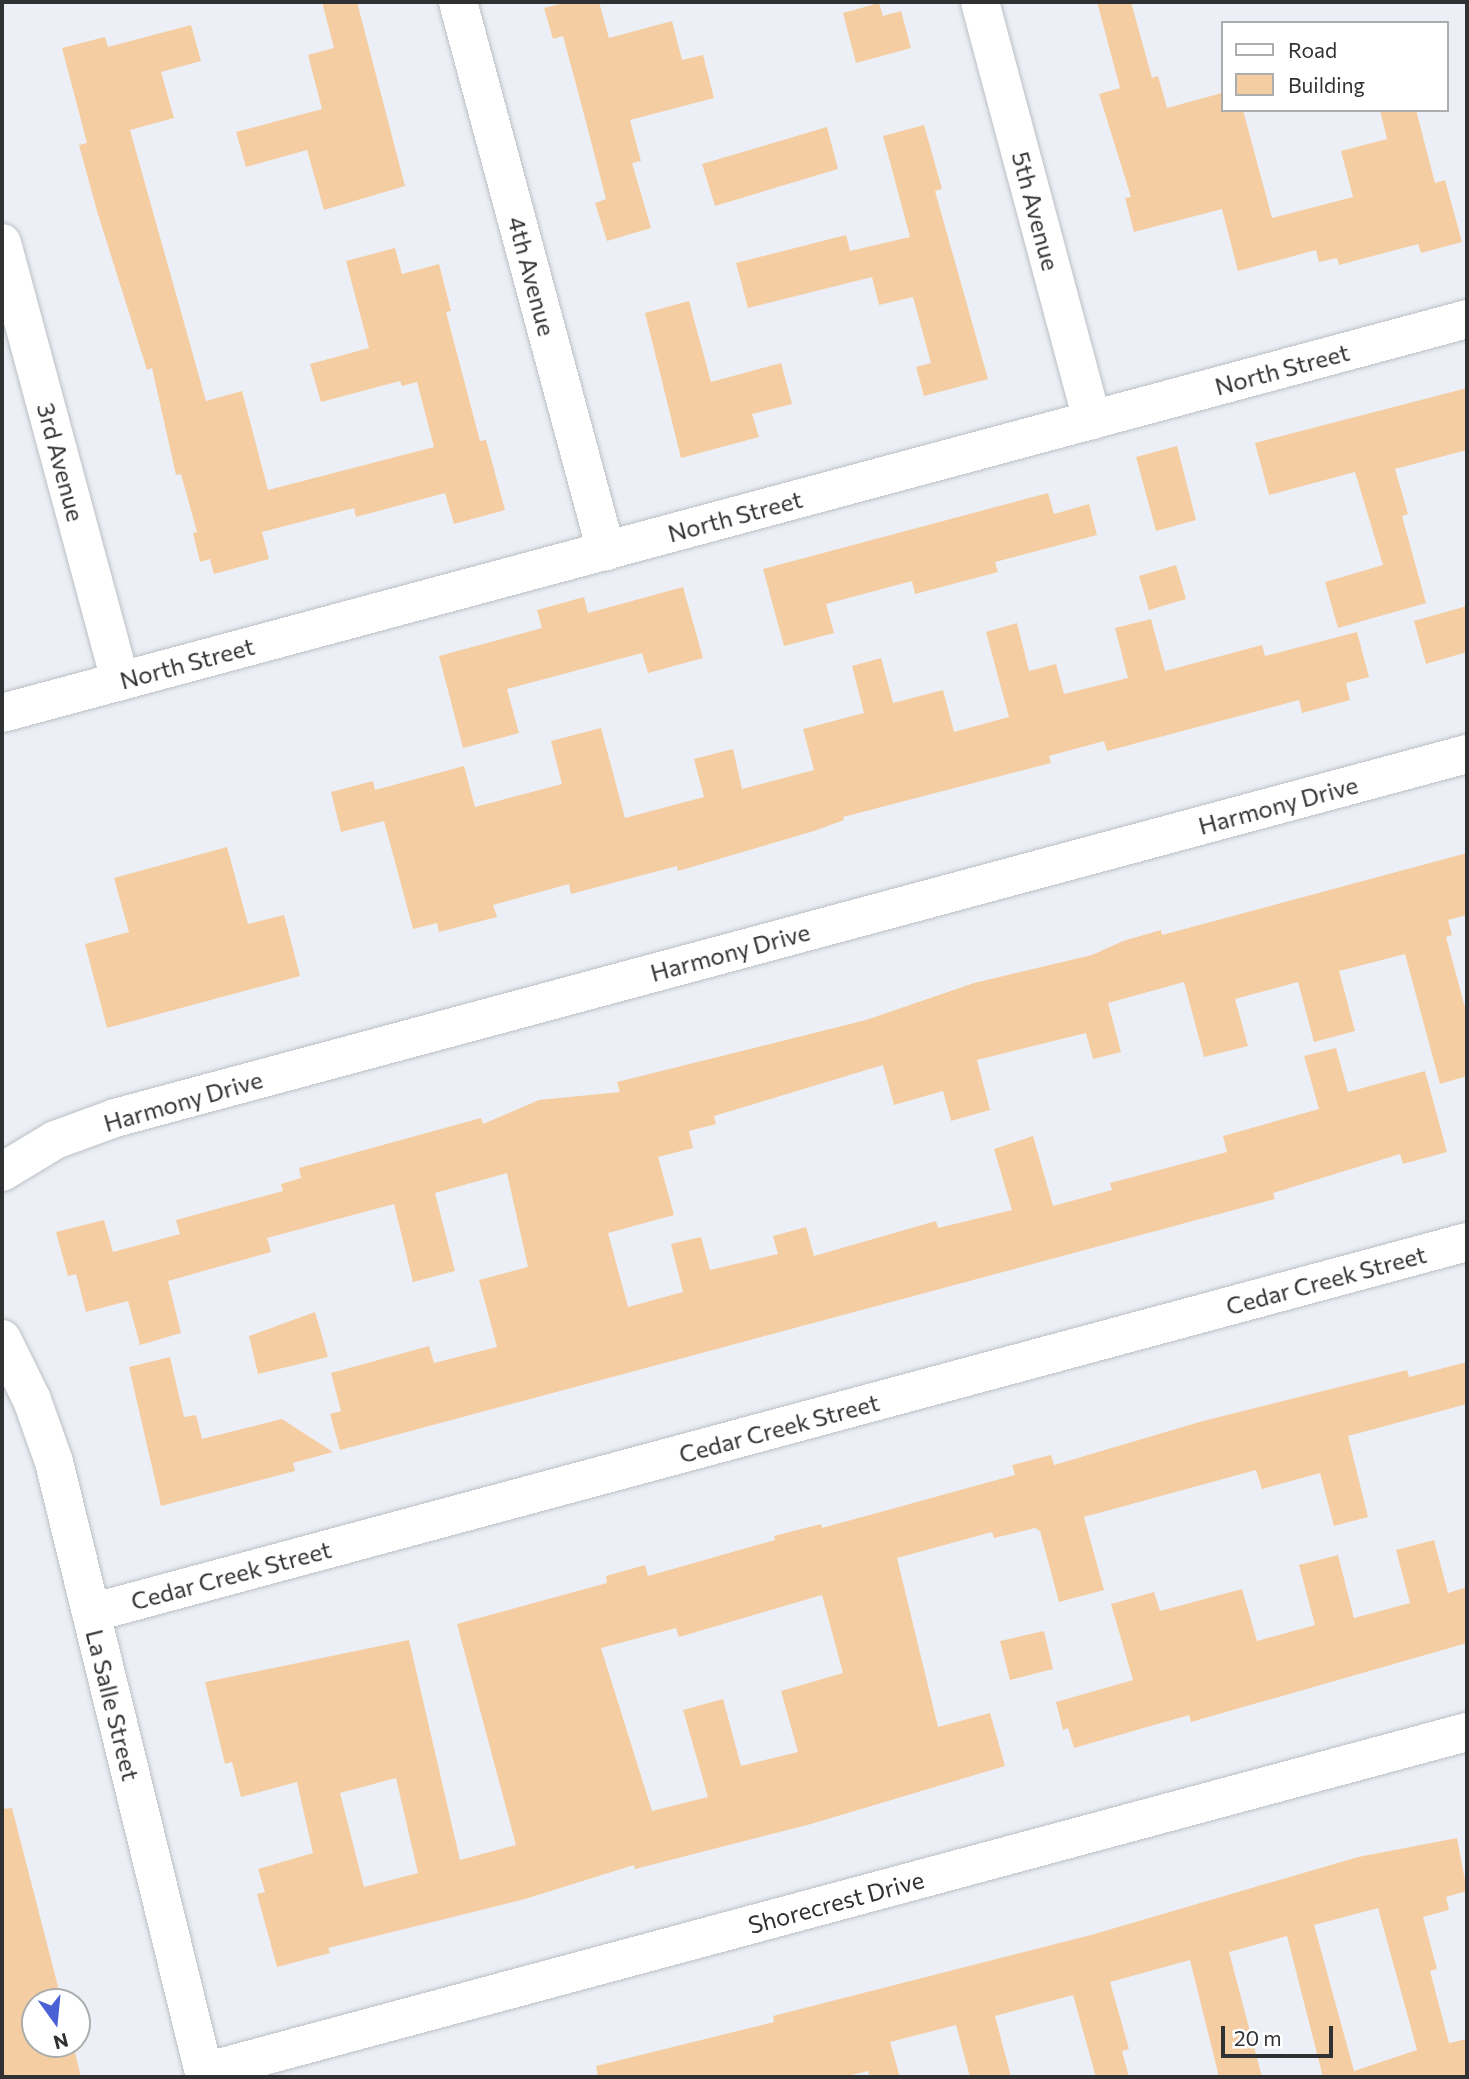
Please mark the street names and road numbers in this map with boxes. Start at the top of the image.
street label: 5th Avenue [1006,148,1066,274]
street label: 4th Avenue [502,213,562,339]
street label: North Street [1212,337,1352,401]
street label: 3rd Avenue [31,400,91,524]
street label: North Street [665,484,805,548]
street label: North Street [117,631,257,695]
street label: Harmony Drive [1195,770,1361,840]
street label: Harmony Drive [647,917,813,987]
street label: Harmony Drive [100,1065,266,1137]
street label: Cedar Creek Street [1223,1239,1429,1321]
street label: Cedar Creek Street [676,1387,882,1469]
street label: Cedar Creek Street [128,1534,334,1616]
street label: La Salle Street [80,1626,146,1784]
street label: Shorecrest Drive [745,1865,927,1939]

